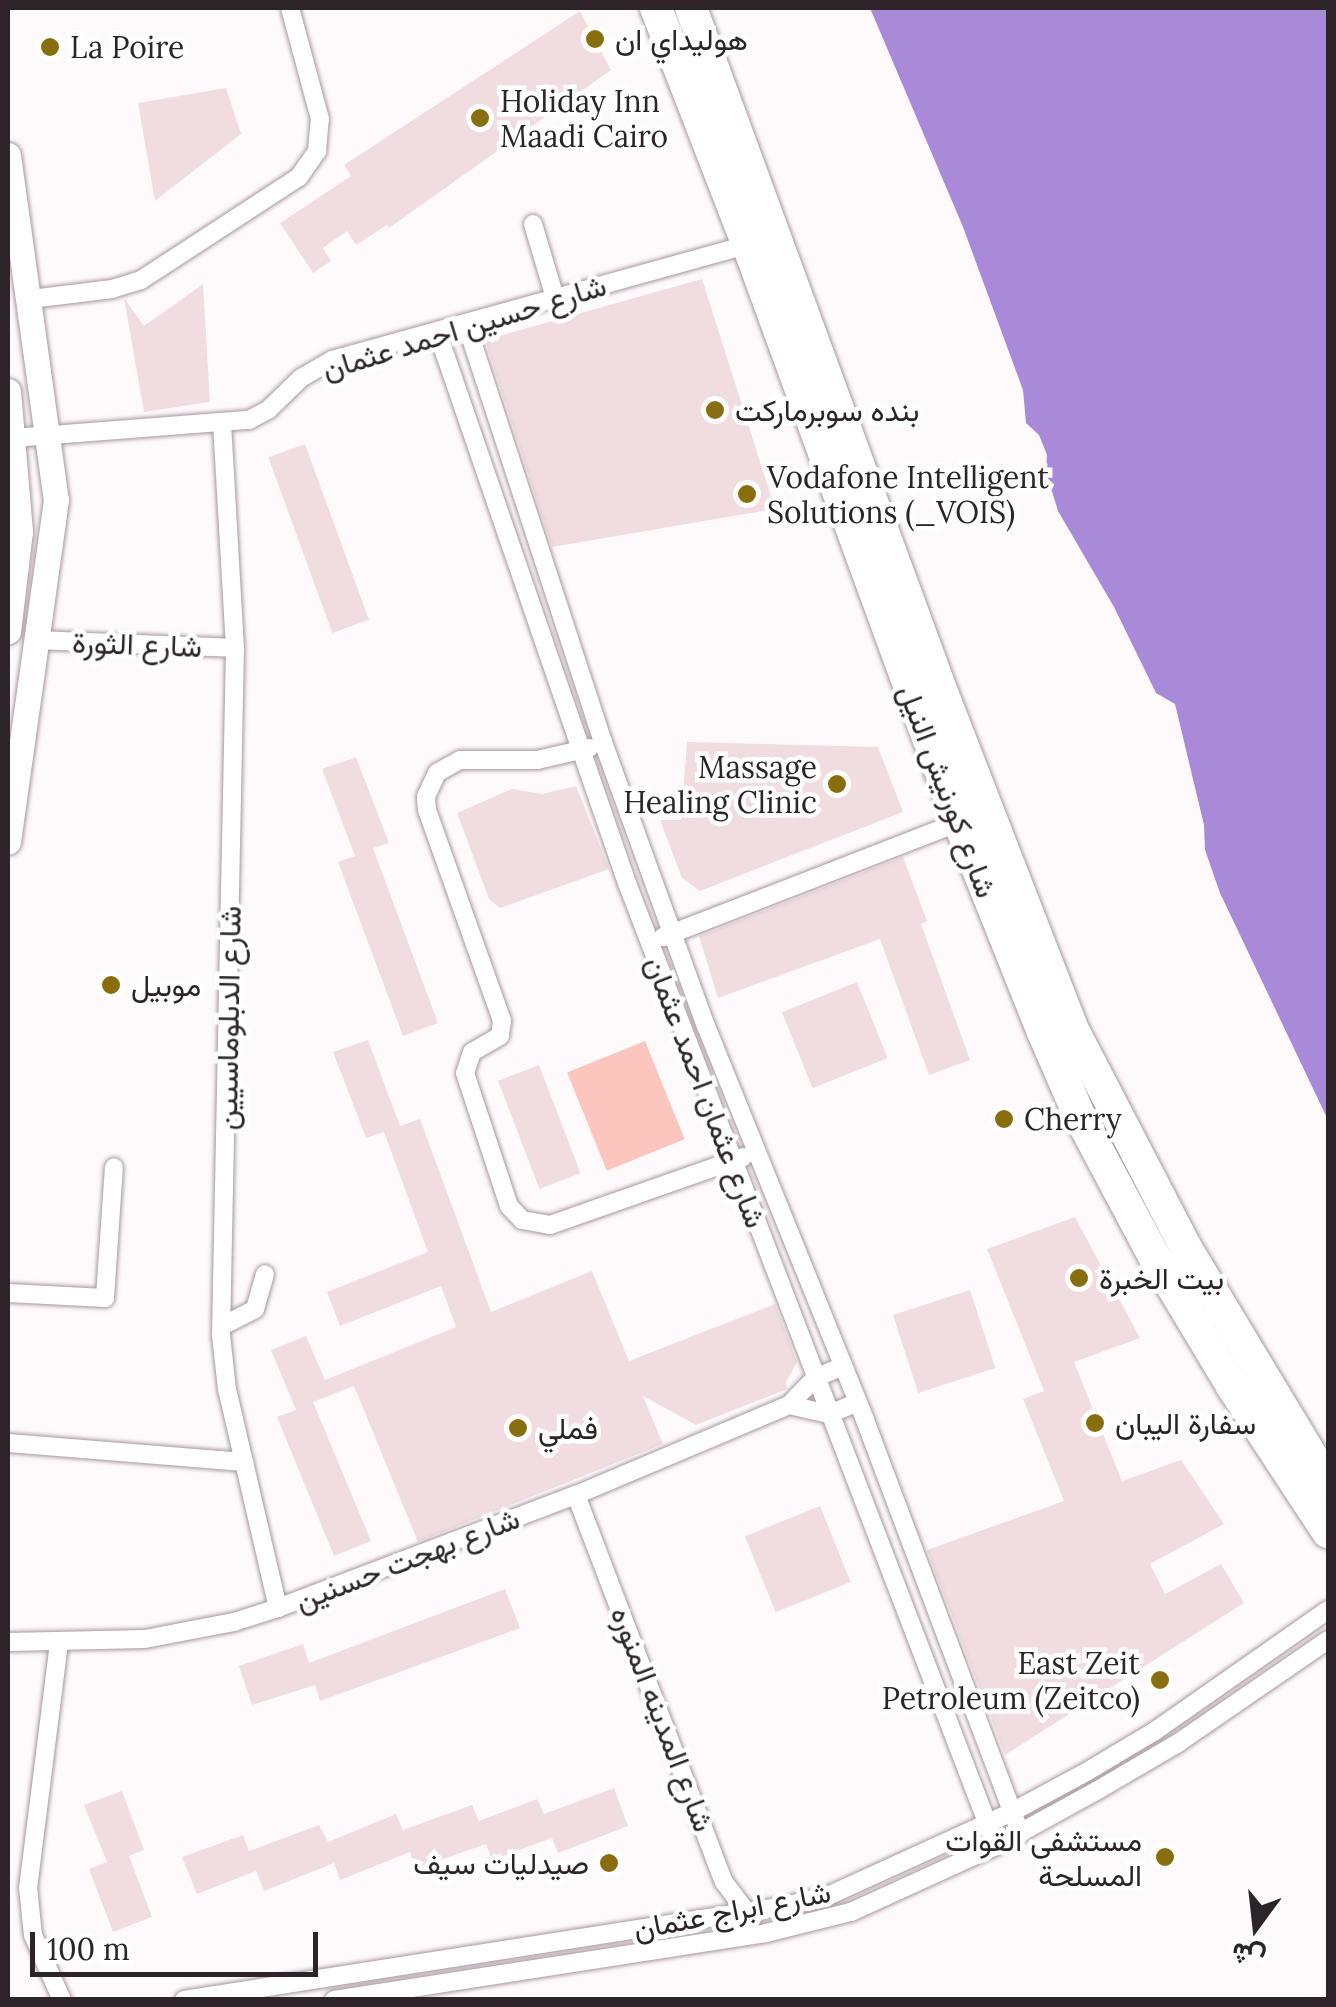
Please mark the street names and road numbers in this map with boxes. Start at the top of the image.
street label: شارع حسين احمد عثمان [318,267,610,387]
street label: شارع الثورة [71,624,203,664]
street label: شارع كورنيش النيل [891,679,1005,903]
street label: شارع الدبلوماسيين [208,905,248,1131]
street label: شارع عثمان احمد عثمان [638,951,774,1233]
street label: شارع بهجت حسنين [290,1500,524,1618]
street label: شارع المدينه المنوره [604,1601,722,1837]
street label: شارع ابراج عثمان [630,1873,834,1947]

